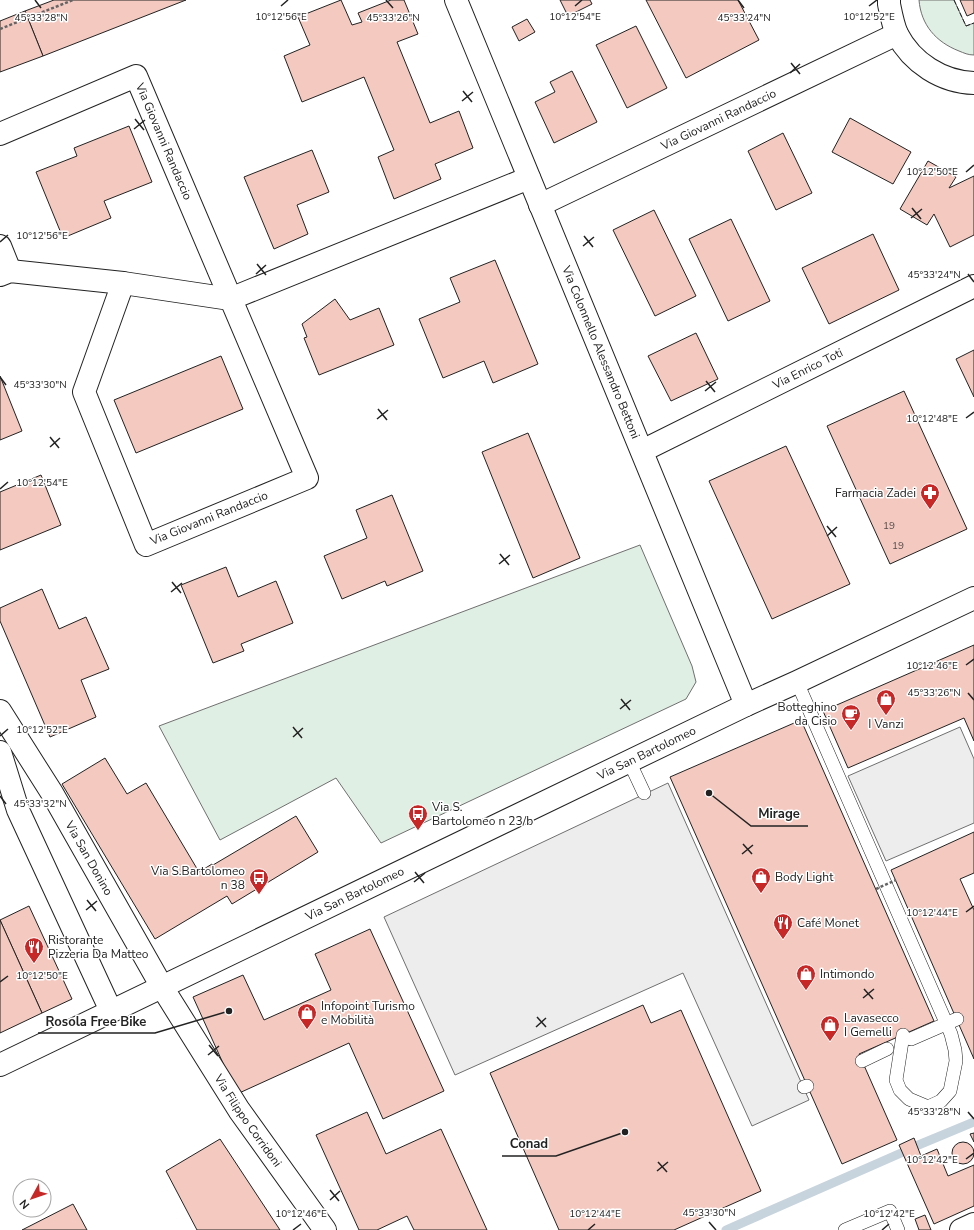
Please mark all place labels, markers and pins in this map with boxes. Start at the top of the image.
pharmacy icon: Farmacia Zadei [919,482,941,510]
place label: Farmacia Zadei [835,485,916,501]
shop icon: I Vanzi [875,688,897,716]
place label: Botteghino da Cisio [778,699,837,729]
cafe icon: Botteghino da Cisio [840,703,862,731]
place label: I Vanzi [868,716,904,732]
place label: Via S. Bartolomeo n 23/b [431,799,533,829]
callout: Mirage [751,801,808,826]
bus stop icon: Via S. Bartolomeo n 23/b [407,803,429,831]
place label: Via S.Bartolomeo n 38 [150,863,245,893]
shop icon: Body Light [750,866,772,894]
bus stop icon: Via S.Bartolomeo n 38 [248,867,270,895]
place label: Body Light [775,869,834,885]
restaurant icon: Café Monet [772,912,794,940]
place label: Café Monet [797,915,860,931]
place label: Ristorante Pizzeria Da Matteo [48,932,149,962]
restaurant icon: Ristorante Pizzeria Da Matteo [23,936,45,964]
shop icon: Intimondo [795,963,817,991]
place label: Intimondo [820,966,875,982]
place label: Infopoint Turismo e Mobilità [321,998,415,1028]
shop icon: Infopoint Turismo e Mobilità [296,1002,318,1030]
callout: Rosola Free Bike [38,1008,155,1033]
place label: Lavasecco I Gemelli [844,1010,899,1040]
shop icon: Lavasecco I Gemelli [819,1014,841,1042]
callout: Conad [502,1131,556,1156]

